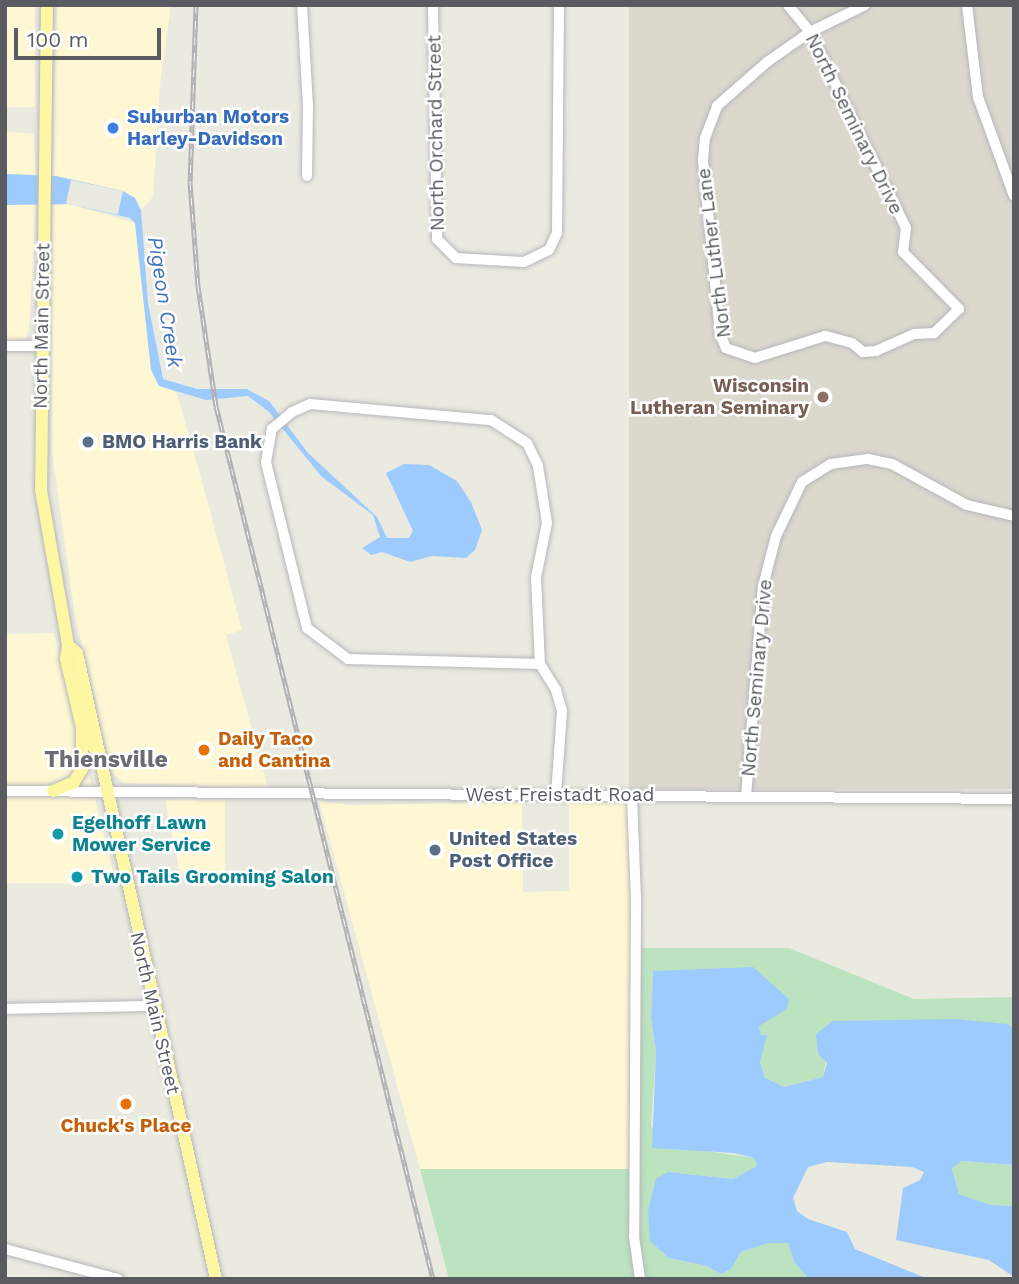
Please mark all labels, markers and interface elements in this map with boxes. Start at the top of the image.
scale bar [18,14,164,58]
text: 100 m [27,27,89,52]
street label: North Seminary Drive [800,30,908,218]
street label: North Orchard Street [423,35,449,231]
place label: Suburban Motors Harley-Davidson [127,106,289,150]
marker: Suburban Motors Harley-Davidson [105,120,121,136]
street label: North Luther Lane [692,167,736,339]
water label: Pigeon Creek [142,235,188,369]
street label: North Main Street [29,243,55,409]
place label: Wisconsin Lutheran Seminary [630,375,809,419]
marker: Wisconsin Lutheran Seminary [815,389,831,405]
place label: BMO Harris Bank [102,431,262,453]
marker: BMO Harris Bank [80,434,96,450]
street label: North Seminary Drive [737,578,777,778]
place label: Daily Taco and Cantina [218,728,330,772]
marker: Daily Taco and Cantina [196,742,212,758]
district label: Thiensville [44,746,168,774]
street label: West Freistadt Road [466,784,654,806]
place label: Egelhoff Lawn Mower Service [72,812,211,856]
marker: Egelhoff Lawn Mower Service [50,826,66,842]
place label: United States Post Office [449,828,577,872]
marker: United States Post Office [427,842,443,858]
place label: Two Tails Grooming Salon [91,866,334,888]
marker: Two Tails Grooming Salon [69,869,85,885]
street label: North Main Street [125,930,185,1096]
marker: Chuck's Place [118,1096,134,1112]
place label: Chuck's Place [60,1115,192,1137]

